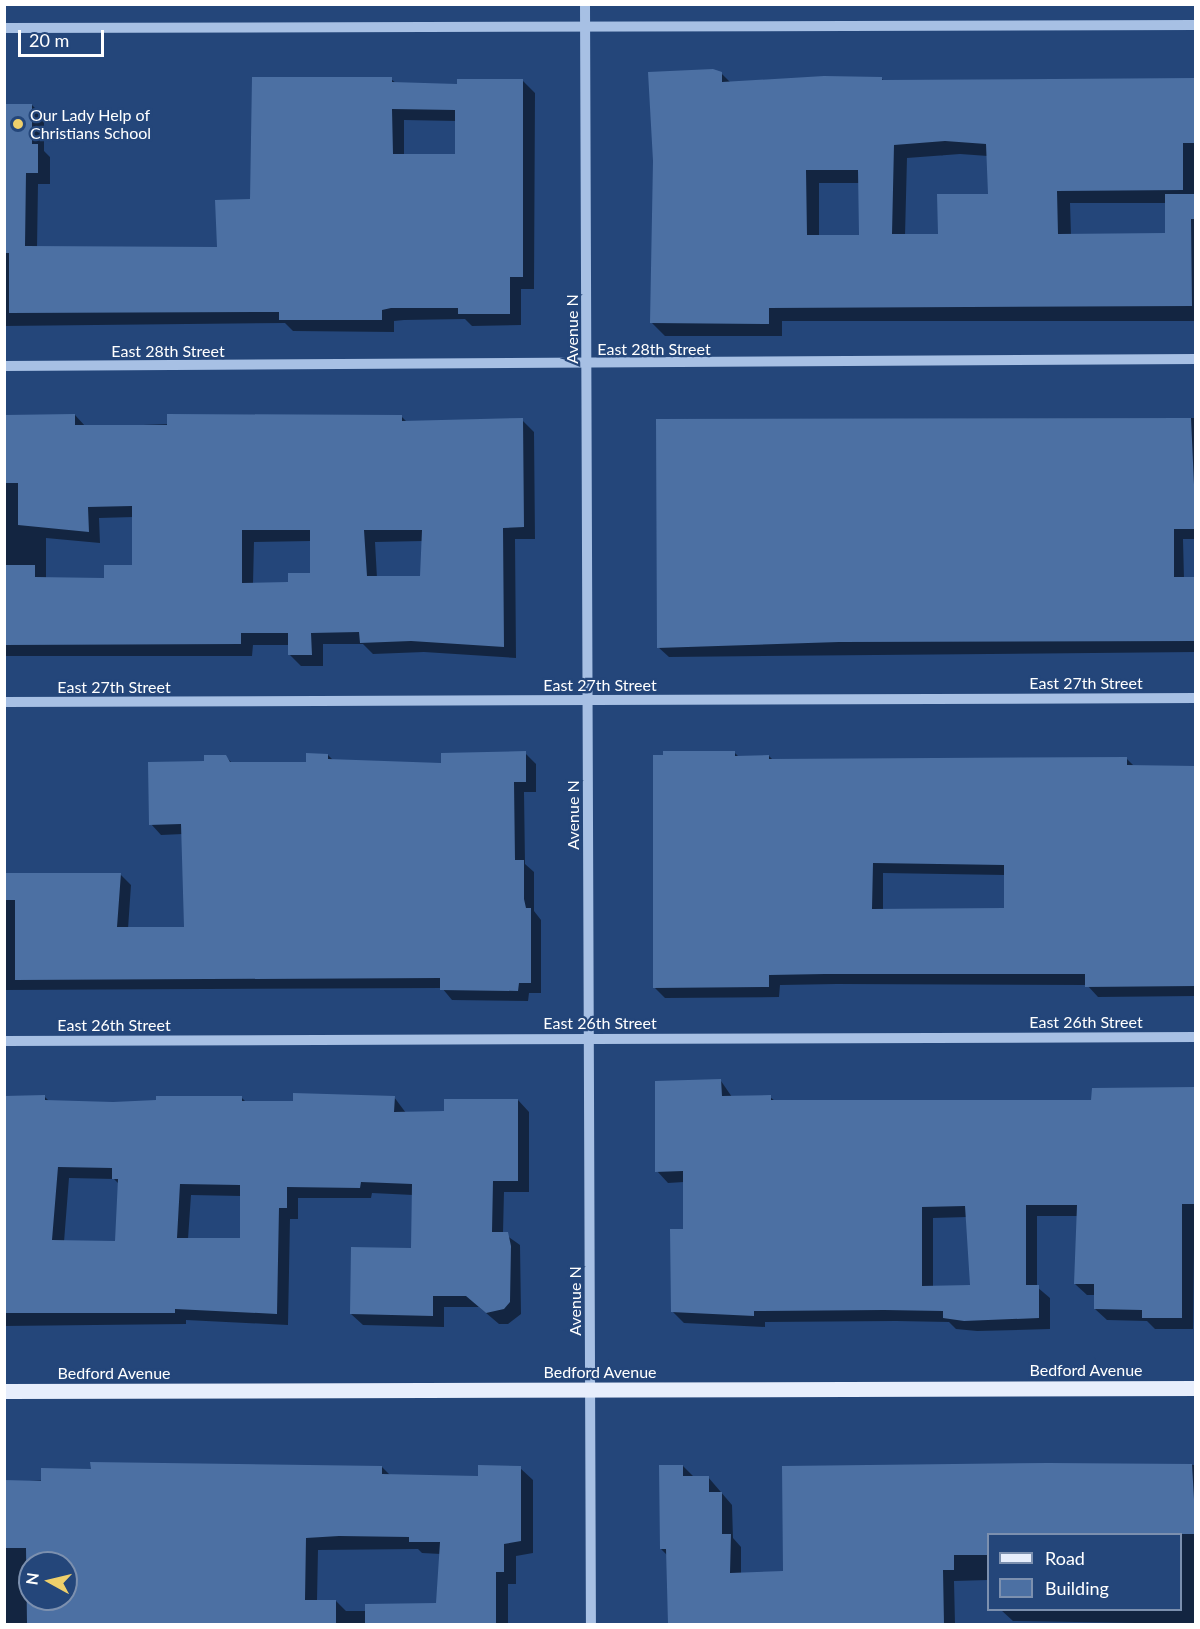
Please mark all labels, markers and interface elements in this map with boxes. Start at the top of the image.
scale bar [21,18,106,56]
text: 20 m [29,29,69,51]
place label: Our Lady Help of Christians School [30,105,151,143]
marker: Our Lady Help of Christians School [11,117,25,131]
street label: Avenue N [562,294,582,364]
street label: East 28th Street [597,339,711,359]
street label: East 28th Street [111,341,225,361]
street label: East 27th Street [1029,673,1143,693]
street label: East 27th Street [543,675,657,695]
street label: East 27th Street [57,677,171,697]
street label: Avenue N [563,780,583,850]
street label: East 26th Street [1029,1012,1143,1032]
street label: East 26th Street [543,1013,657,1033]
street label: East 26th Street [57,1015,171,1035]
street label: Avenue N [565,1266,585,1336]
street label: Bedford Avenue [1029,1360,1143,1380]
street label: Bedford Avenue [543,1362,657,1382]
street label: Bedford Avenue [57,1363,171,1383]
legend [987,1533,1182,1611]
text: Road [1045,1547,1085,1569]
north arrow [18,1551,78,1611]
text: N [21,1571,42,1586]
text: Building [1045,1577,1109,1599]

